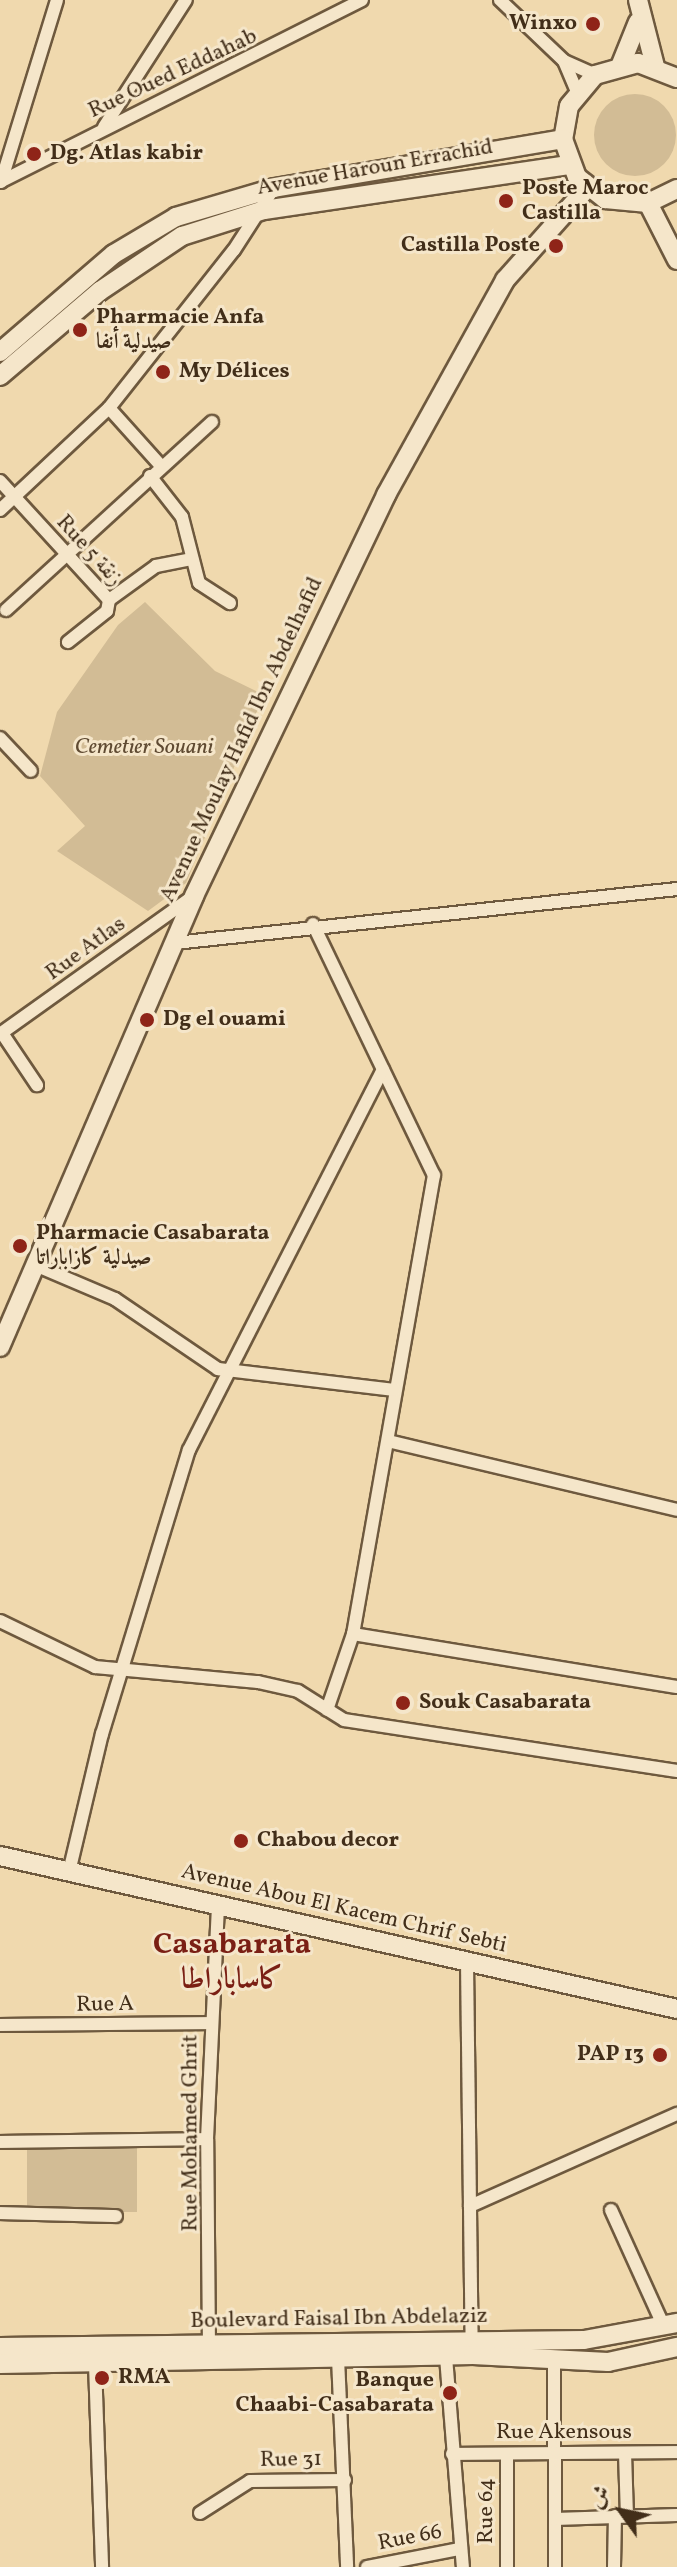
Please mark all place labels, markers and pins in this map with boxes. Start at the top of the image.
place label: Winxo [509,11,577,37]
marker: Winxo [584,15,602,33]
place label: Dg. Atlas kabir [50,141,203,167]
marker: Dg. Atlas kabir [25,145,43,163]
place label: Poste Maroc Castilla [522,175,648,226]
marker: Poste Maroc Castilla [497,192,515,210]
place label: Castilla Poste [401,233,540,259]
marker: Castilla Poste [547,237,565,255]
place label: Pharmacie Anfa صيدلية أنفا [96,304,264,356]
marker: Pharmacie Anfa صيدلية أنفا [71,321,89,339]
place label: My Délices [179,359,290,385]
marker: My Délices [154,363,172,381]
place label: Dg el ouami [163,1007,286,1033]
marker: Dg el ouami [138,1011,156,1029]
place label: Pharmacie Casabarata صيدلية كازاباراتا [36,1220,269,1272]
marker: Pharmacie Casabarata صيدلية كازاباراتا [11,1237,29,1255]
place label: Souk Casabarata [419,1690,591,1716]
marker: Souk Casabarata [394,1694,412,1712]
place label: Chabou decor [257,1828,399,1854]
marker: Chabou decor [232,1832,250,1850]
place label: PAP 13 [577,2042,644,2068]
marker: PAP 13 [651,2046,669,2064]
place label: RMA [118,2365,170,2391]
place label: Banque Chaabi-Casabarata [236,2367,434,2418]
marker: RMA [93,2369,111,2387]
marker: Banque Chaabi-Casabarata [441,2384,459,2402]

